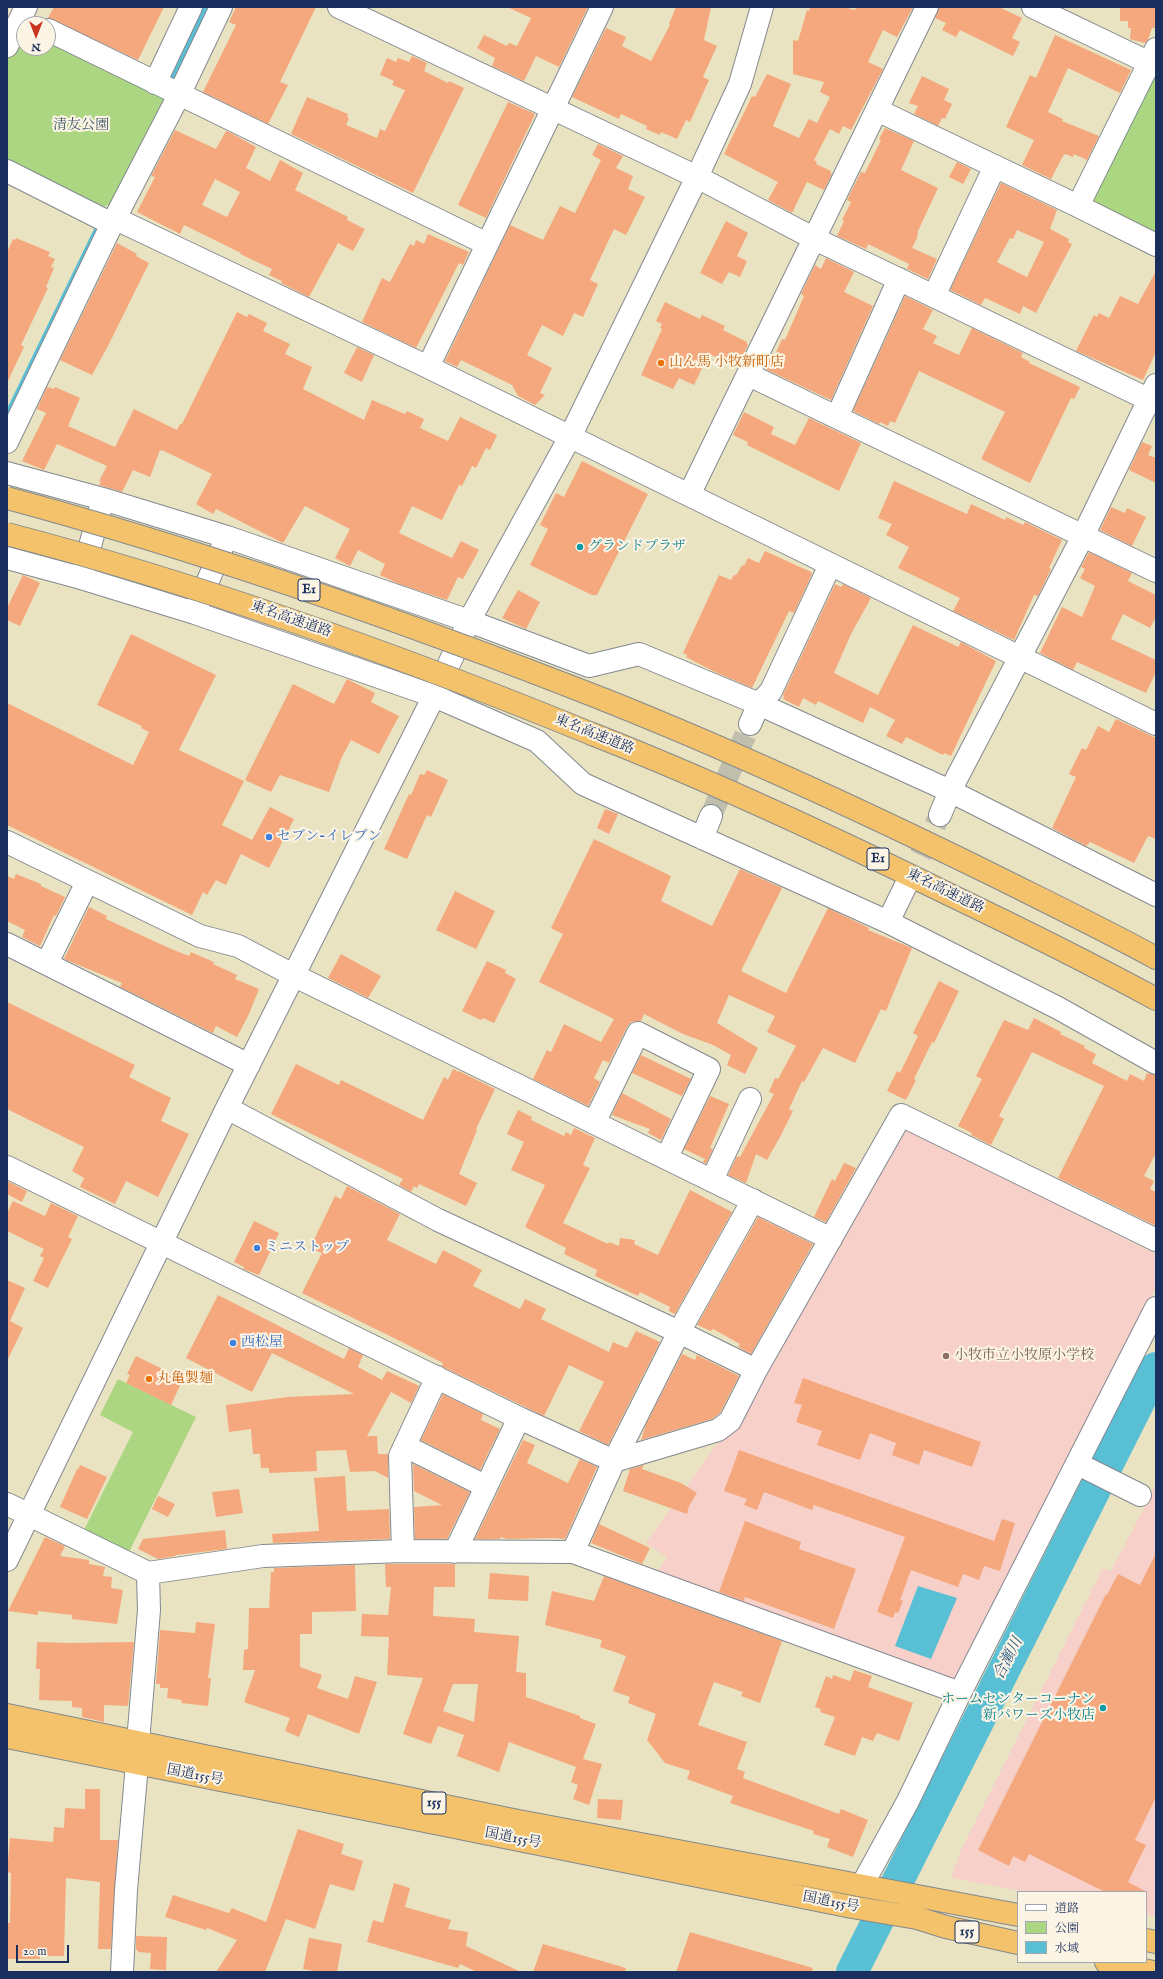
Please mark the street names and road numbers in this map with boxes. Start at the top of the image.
road number: E1 [298,579,320,601]
street label: 東名高速道路 [249,598,333,642]
street label: 東名高速道路 [552,711,636,759]
road number: E1 [867,848,889,870]
street label: 東名高速道路 [904,866,986,918]
street label: 国道155号 [165,1762,225,1790]
road number: 155 [422,1792,446,1814]
street label: 国道155号 [483,1825,543,1853]
street label: 国道155号 [801,1889,861,1917]
road number: 155 [955,1921,979,1943]

